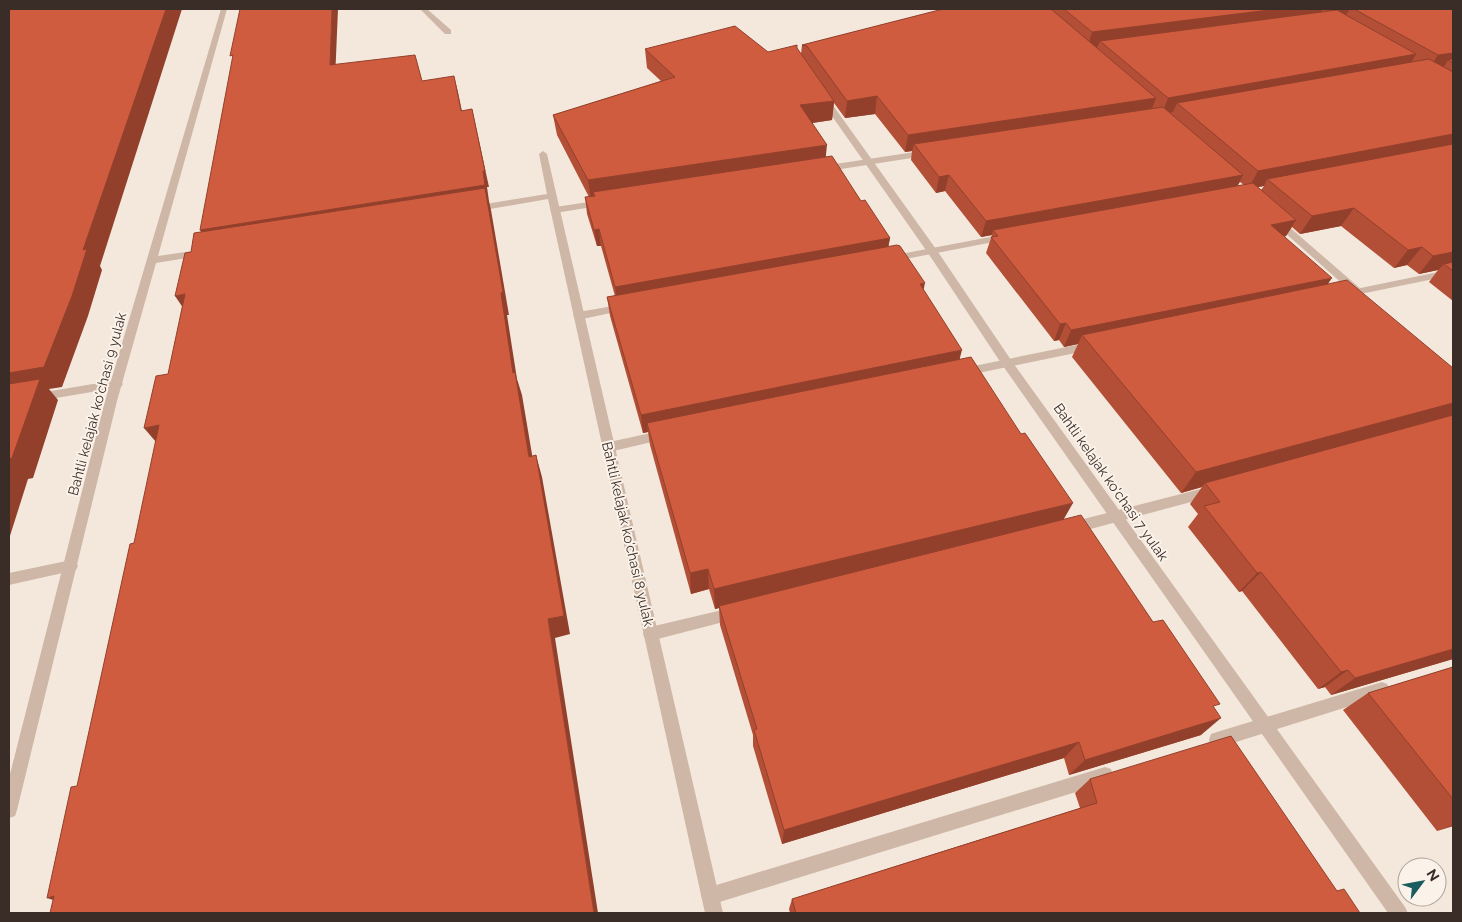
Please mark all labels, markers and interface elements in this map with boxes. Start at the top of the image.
street label: Bahtli kelajak ko'chasi 9 yulak [65,310,129,497]
street label: Bahtli kelajak ko'chasi 7 yulak [1050,400,1172,564]
street label: Bahtli kelajak ko'chasi 8 yulak [599,440,657,629]
north arrow [1397,857,1447,907]
text: N [1423,866,1443,884]

